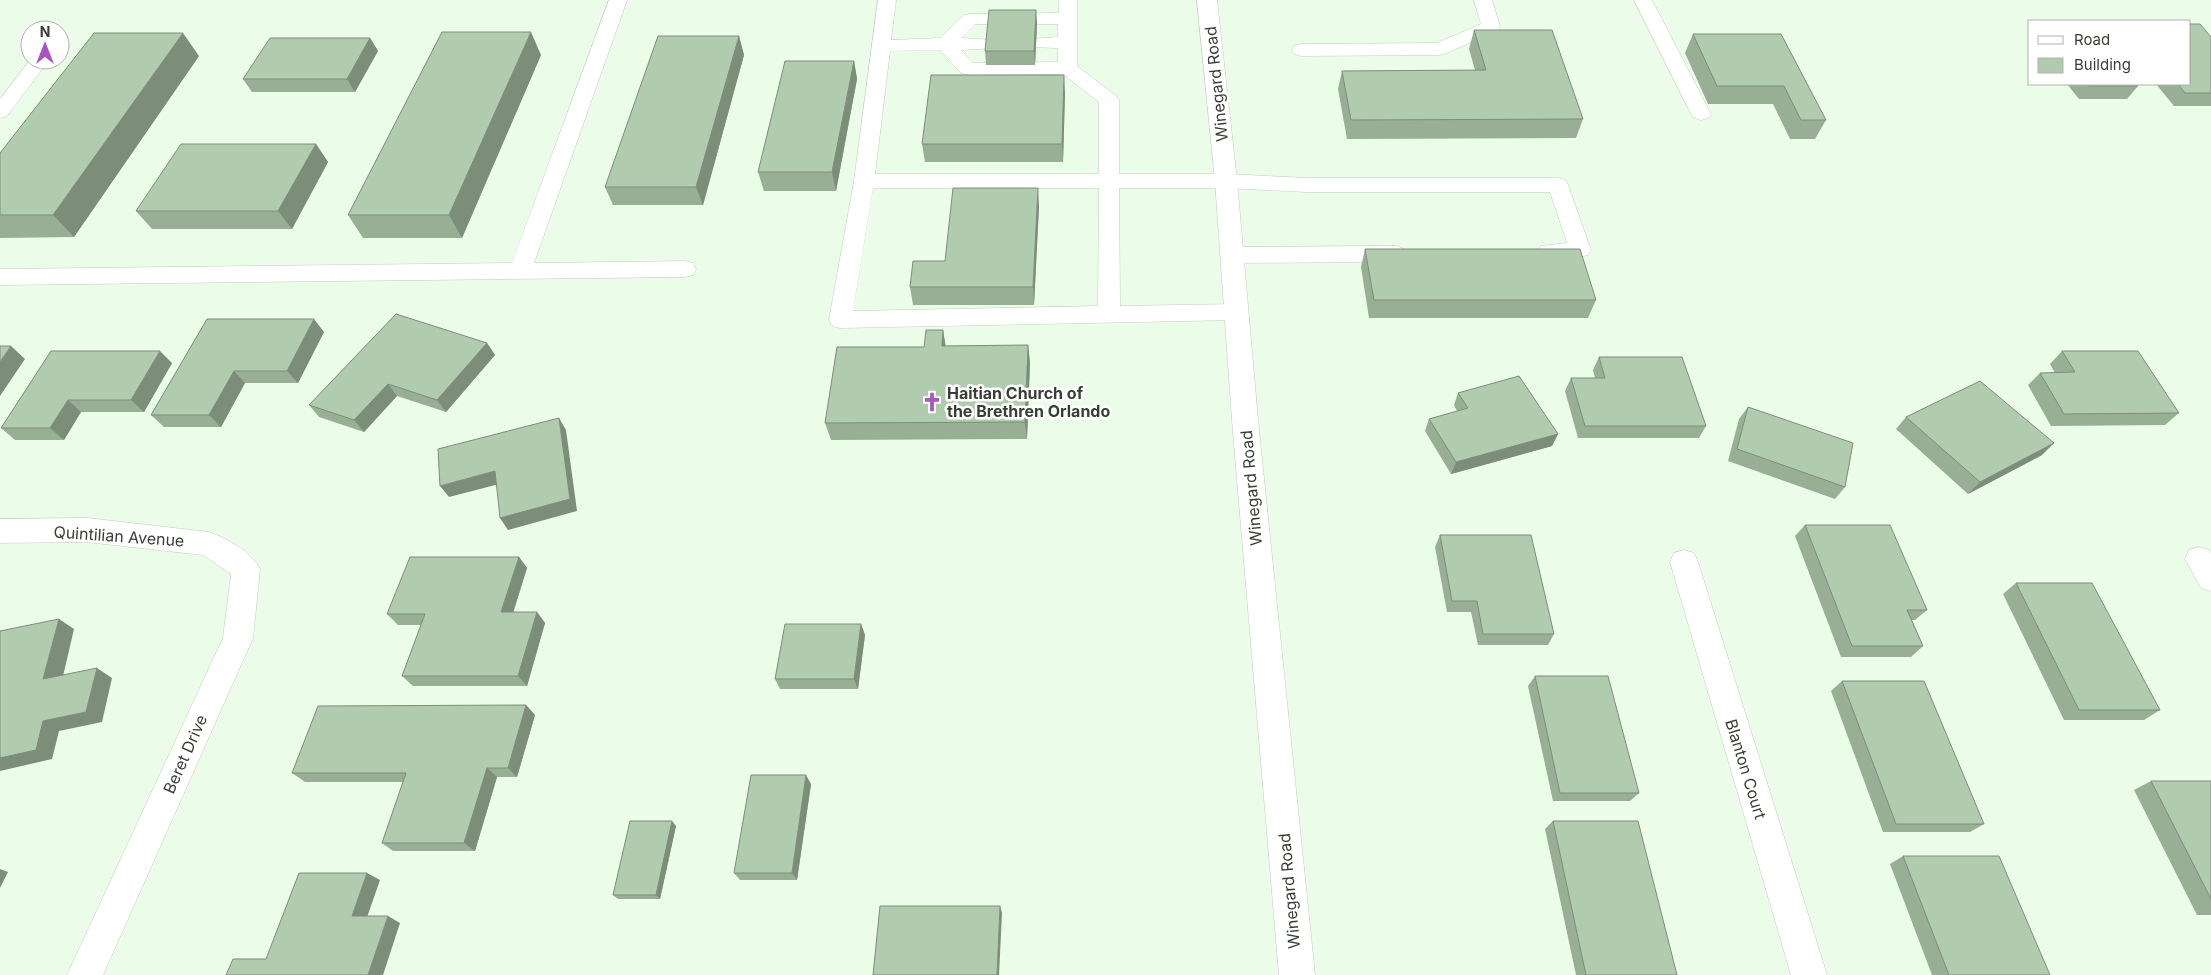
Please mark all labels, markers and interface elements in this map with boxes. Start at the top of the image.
north arrow [20,20,70,70]
legend [2028,20,2191,85]
text: N [40,23,50,40]
street label: Winegard Road [1200,25,1232,143]
text: Road [2074,30,2110,49]
text: Building [2074,55,2131,74]
place label: Haitian Church of the Brethren Orlando [947,383,1110,421]
church icon: Haitian Church of the Brethren Orlando [921,391,943,413]
street label: Winegard Road [1236,429,1266,547]
street label: Quintilian Avenue [53,521,185,551]
street label: Beret Drive [159,711,211,797]
street label: Blanton Court [1721,717,1771,821]
street label: Winegard Road [1274,832,1304,950]

